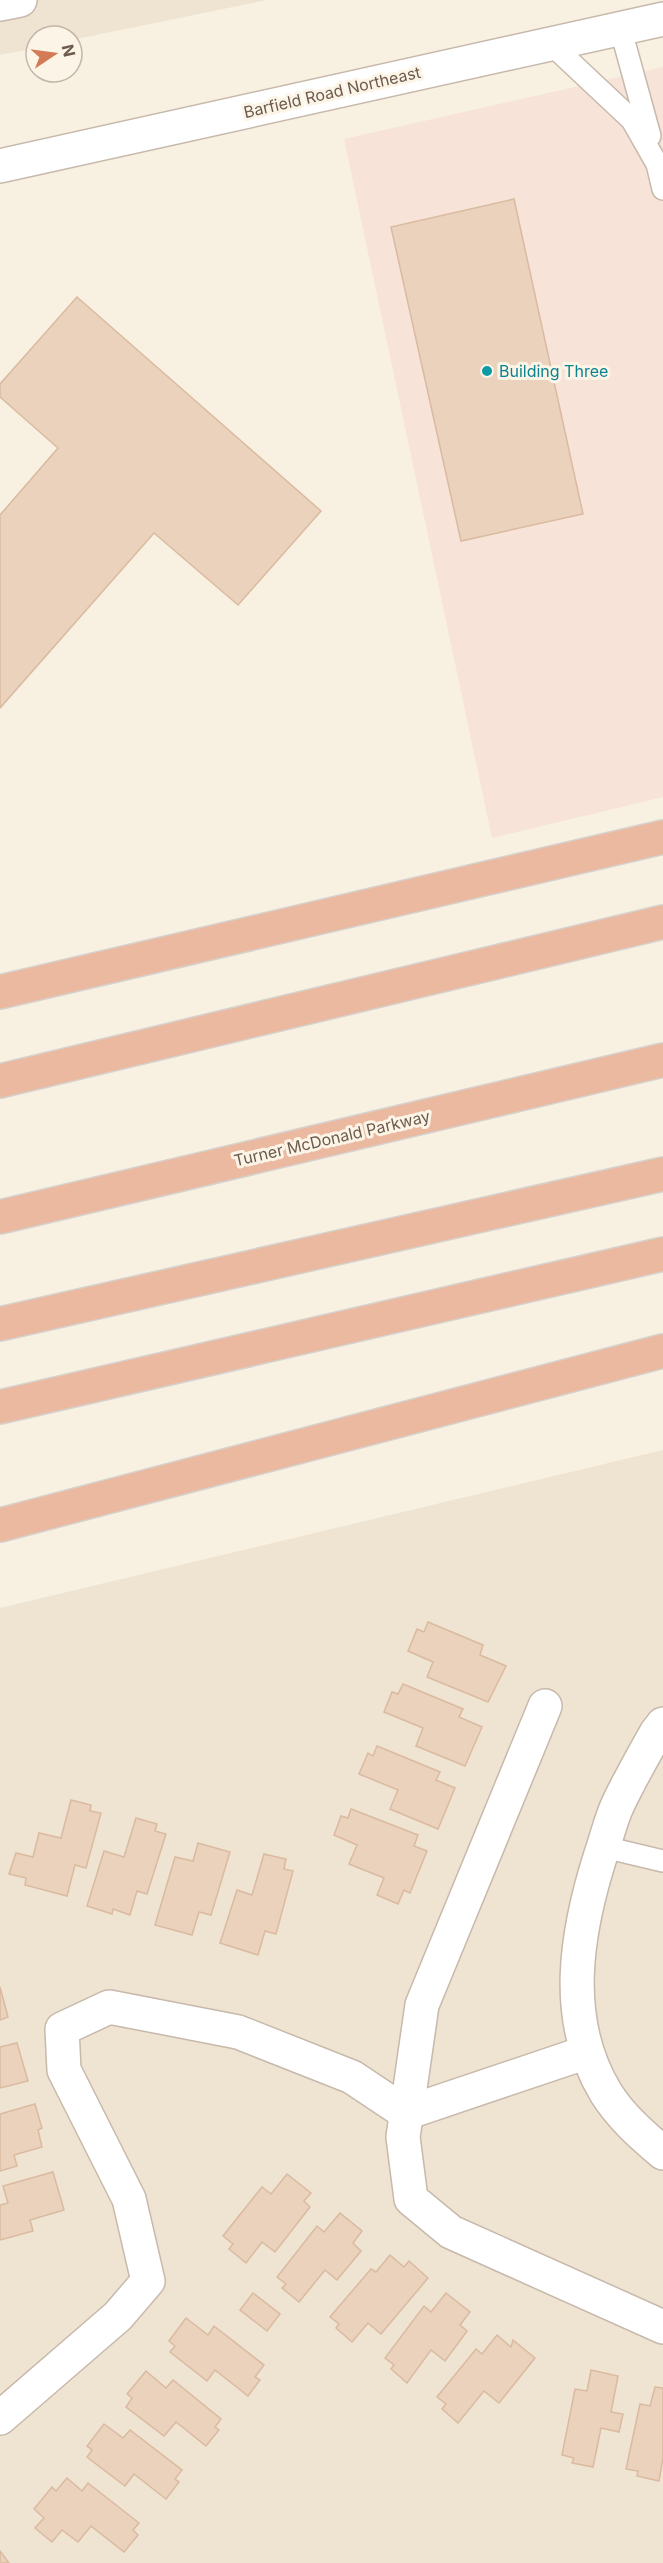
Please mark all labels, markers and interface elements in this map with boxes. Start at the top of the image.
north arrow [24,24,84,84]
text: N [57,42,80,59]
street label: Barfield Road Northeast [242,62,422,122]
place label: Building Three [499,361,608,381]
marker: Building Three [480,364,494,378]
street label: Turner McDonald Parkway [232,1106,432,1170]

